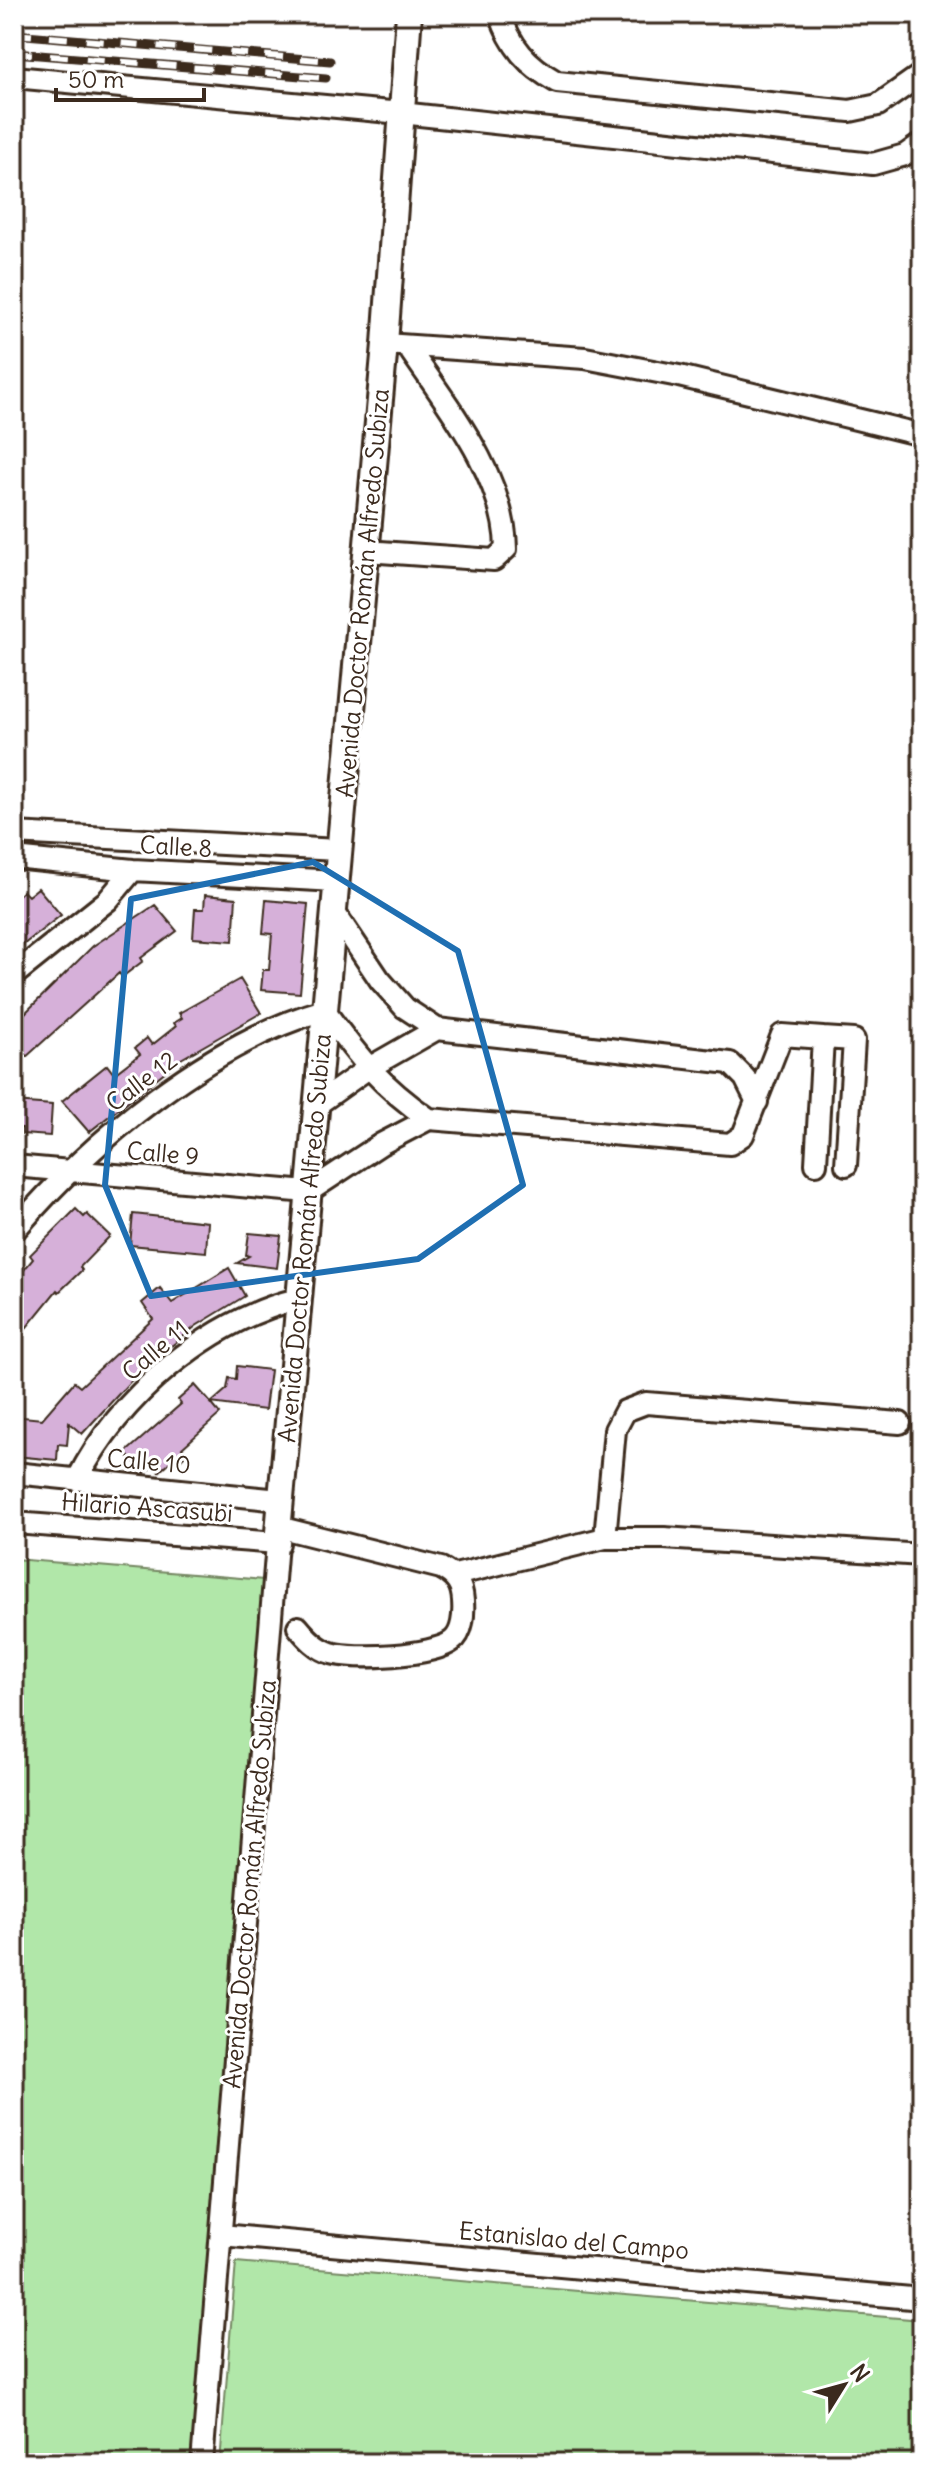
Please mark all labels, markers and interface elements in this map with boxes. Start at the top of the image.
scale bar [56,52,204,102]
text: 50 m [68,64,124,94]
street label: Avenida Doctor Román Alfredo Subiza [329,387,395,799]
street label: Calle 8 [139,829,213,863]
street label: Avenida Doctor Román Alfredo Subiza [271,1032,337,1444]
street label: Calle 12 [99,1045,183,1117]
street label: Calle 9 [126,1135,200,1171]
street label: Calle 11 [116,1314,194,1386]
street label: Calle 10 [106,1442,192,1480]
street label: Hilario Ascasubi [60,1486,234,1528]
street label: Avenida Doctor Román Alfredo Subiza [216,1678,282,2090]
street label: Estanislao del Campo [458,2215,690,2265]
north arrow [804,2345,884,2425]
text: N [844,2358,876,2387]

